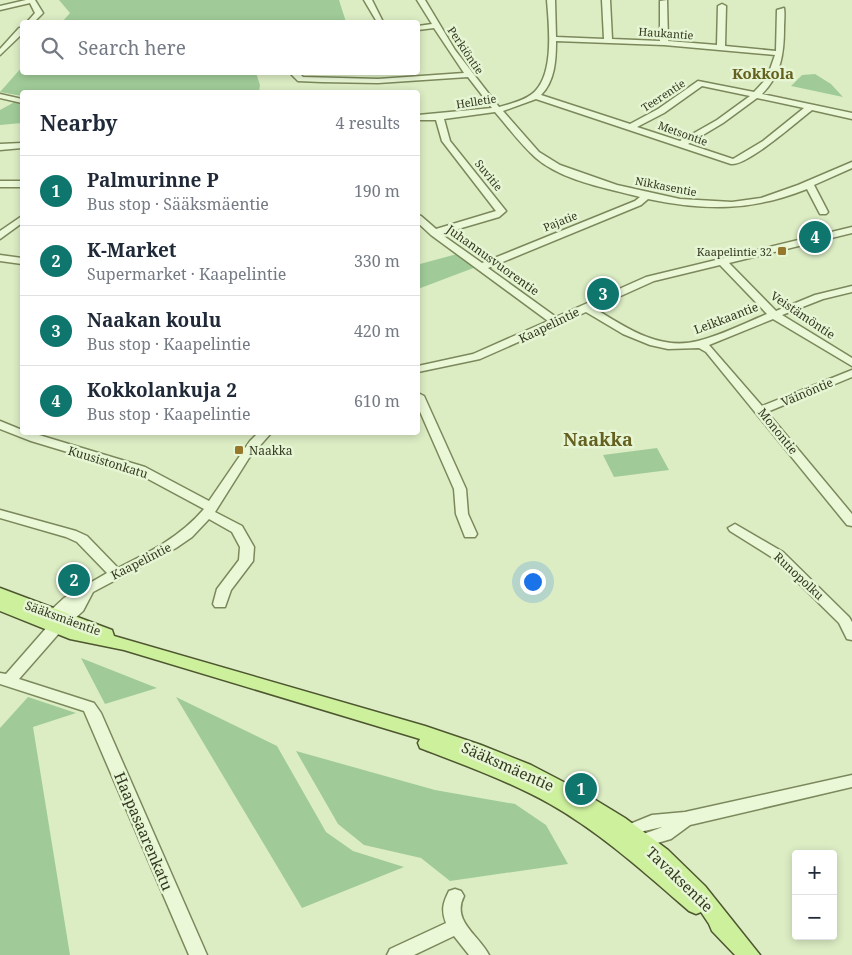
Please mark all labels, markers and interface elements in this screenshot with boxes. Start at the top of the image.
search box [20,20,420,75]
street label: Perkiöntie [445,23,487,77]
street label: Haukantie [638,24,694,42]
icon: search [38,34,66,62]
text: Search here [78,35,186,61]
district label: Kokkola [732,63,794,83]
street label: Teerentie [638,75,688,115]
street label: Helletie [455,90,497,112]
text: Nearby [40,109,118,137]
text: 4 results [336,112,400,134]
street label: Metsontie [656,117,710,149]
street label: Suvitie [472,156,506,194]
text: Palmurinne P [87,167,219,193]
street label: Nikkasentie [634,173,698,199]
text: 1 [51,180,61,202]
text: 190 m [354,180,400,202]
text: Bus stop · Sääksmäentie [87,193,269,215]
street label: Pajatie [541,207,579,235]
pin: 4 [799,218,831,256]
street label: Juhannusvuorentie [442,220,543,299]
text: K-Market [87,237,177,263]
place label: Kaapelintie 32 [697,244,772,259]
marker: Kaapelintie 32 [776,245,788,257]
text: 2 [51,250,61,272]
text: 330 m [354,250,400,272]
text: Supermarket · Kaapelintie [87,263,286,285]
pin: 3 [587,275,619,313]
street label: Veistämöntie [767,287,839,343]
street label: Leikkaantie [691,298,761,338]
street label: Kaapelintie [516,303,582,347]
text: Naakan koulu [87,307,221,333]
text: 3 [51,320,61,342]
text: 420 m [354,320,400,342]
text: Bus stop · Kaapelintie [87,333,251,355]
street label: Väinöntie [778,373,836,411]
text: Kokkolankuja 2 [87,377,237,403]
text: 4 [51,390,61,412]
text: 610 m [354,390,400,412]
text: Bus stop · Kaapelintie [87,403,251,425]
street label: Monontie [754,404,802,458]
district label: Naakka [563,427,633,451]
street label: Kuusistonkatu [66,442,150,482]
place label: Naakka [249,442,293,459]
marker: Naakka [233,444,245,456]
street label: Kaapelintie [108,539,174,583]
street label: Runopolku [770,548,828,604]
pin: 2 [58,561,90,599]
your location [520,569,546,595]
street label: Sääksmäentie [23,596,103,640]
street label: Sääksmäentie [459,737,557,795]
street label: Haapasaarenkatu [110,769,178,894]
pin: 1 [565,770,597,808]
street label: Tavaksentie [642,842,718,916]
map controls [792,850,837,940]
button: + [792,850,837,895]
button: − [792,895,837,940]

